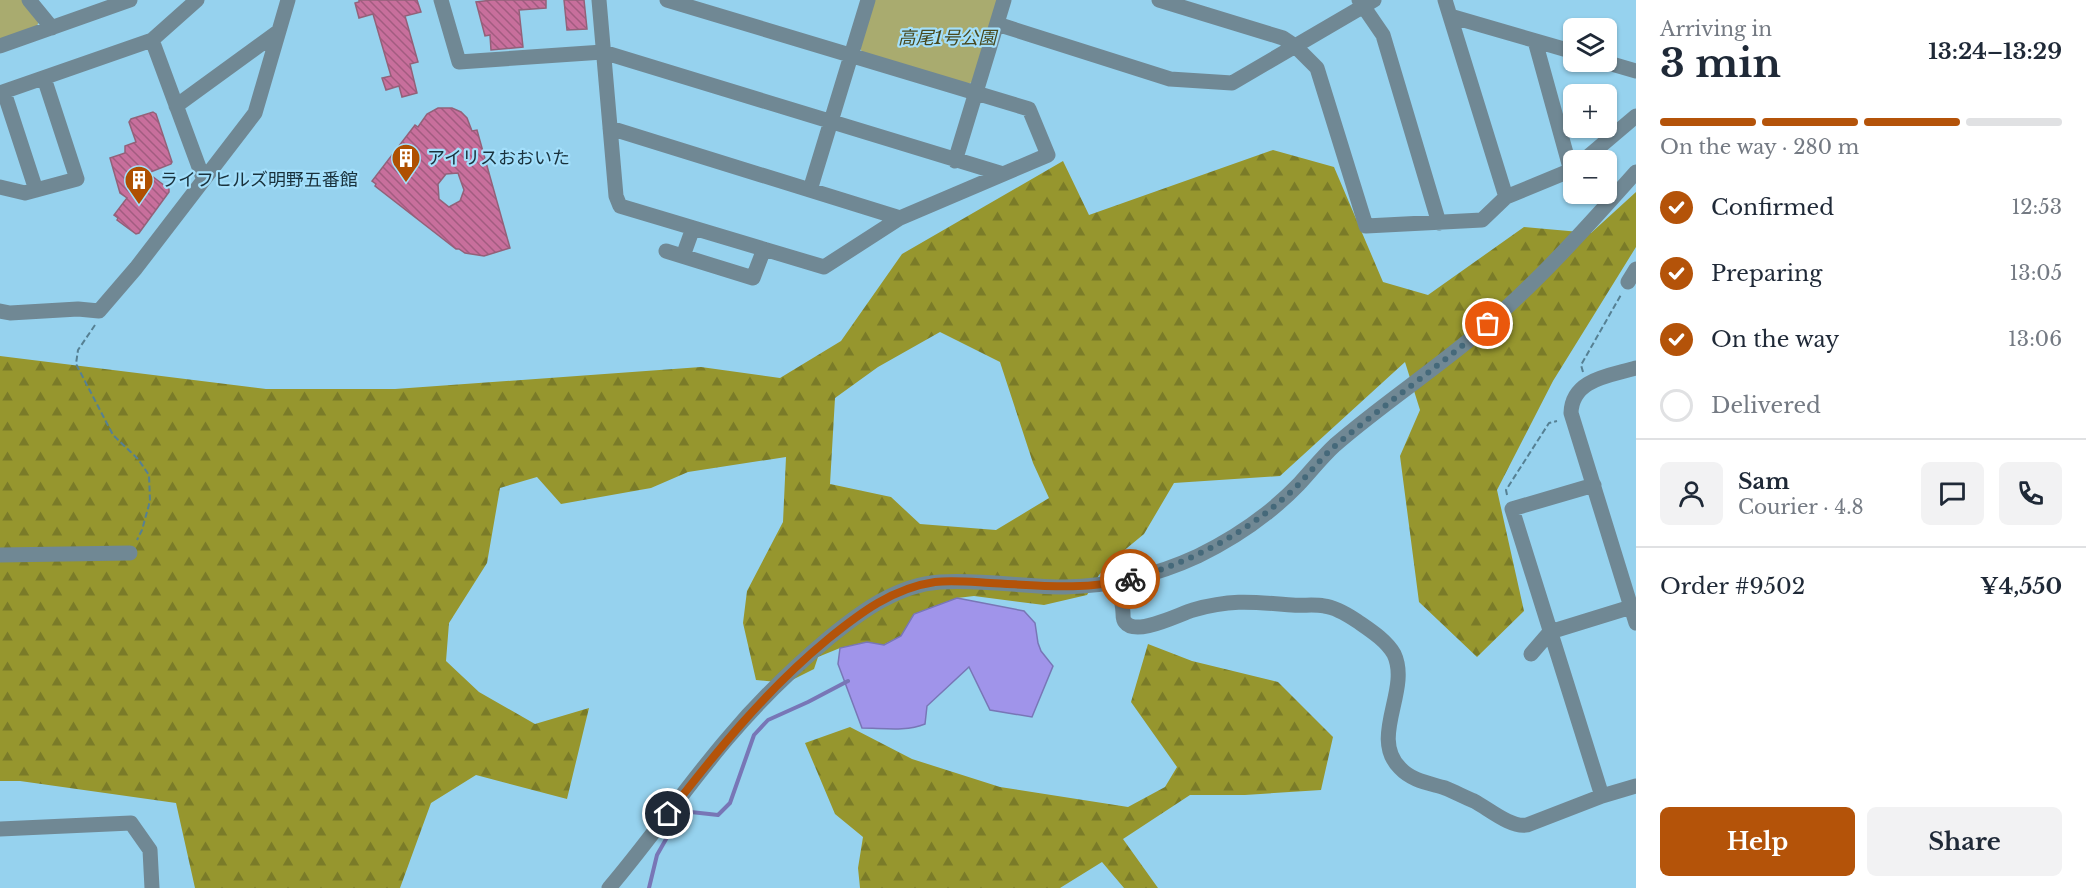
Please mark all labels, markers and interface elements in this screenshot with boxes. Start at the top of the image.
text: Arriving in [1660,17,1772,41]
map controls [1563,18,1617,204]
button: layers [1563,18,1617,72]
park label: 高尾1号公園 [898,27,999,49]
text: 13:24–13:29 [1928,38,2062,65]
text: 3 min [1660,39,1781,88]
button: + [1563,84,1617,138]
text: On the way · 280 m [1660,135,1859,159]
building icon: アイリスおおいた [390,142,422,184]
place label: アイリスおおいた [427,147,570,169]
button: − [1563,150,1617,204]
building icon: ライフヒルズ明野五番館 [123,164,155,206]
place label: ライフヒルズ明野五番館 [160,169,358,191]
icon: check [1660,191,1693,224]
text: Confirmed [1711,194,1834,221]
text: 12:53 [2011,195,2062,219]
icon: check [1660,257,1693,290]
text: Preparing [1711,260,1822,287]
text: 13:05 [2009,261,2062,285]
pin [1462,298,1513,349]
icon: bag [1471,307,1504,340]
icon: check [1660,323,1693,356]
text: On the way [1711,326,1839,353]
text: 13:06 [2008,327,2062,351]
text: Delivered [1711,392,1821,419]
button: person [1660,462,1723,525]
button: chat [1921,462,1984,525]
button: phone [1999,462,2062,525]
text: Sam [1738,468,1790,495]
text: Courier · 4.8 [1738,495,1864,519]
courier [1100,549,1160,609]
icon: bike [1114,563,1147,596]
text: Order #9502 [1660,573,1805,600]
text: ¥4,550 [1980,573,2062,600]
pin [642,788,693,839]
icon: home [651,797,684,830]
button: Help [1660,807,1855,876]
button: Share [1867,807,2062,876]

